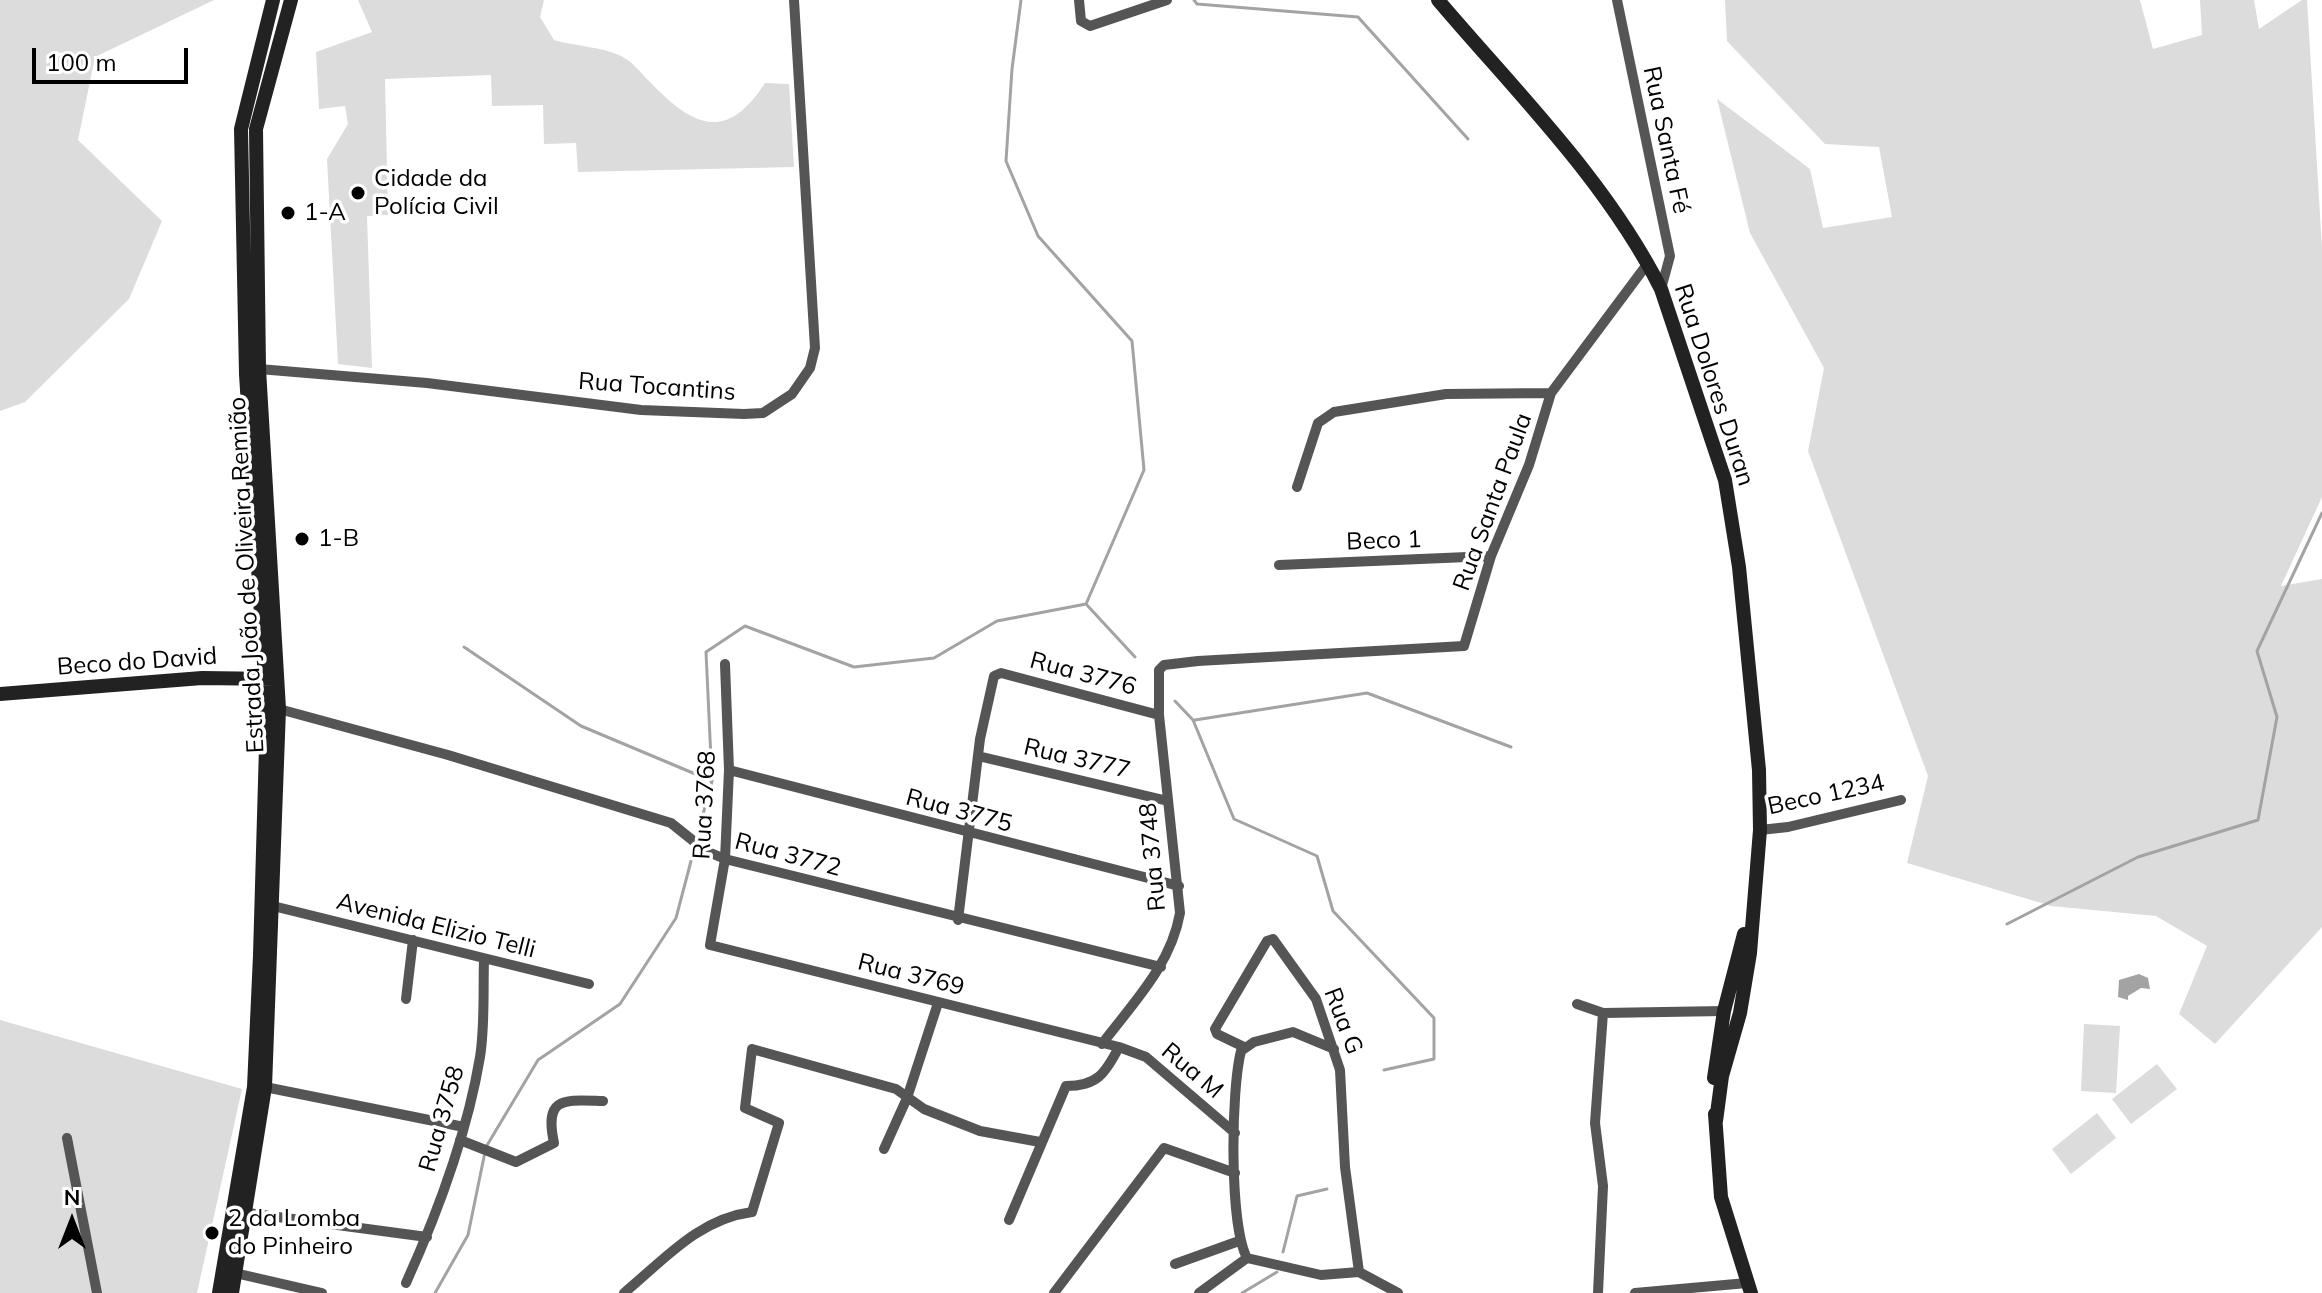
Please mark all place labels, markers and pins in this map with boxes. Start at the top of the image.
place label: Cidade da Polícia Civil [374,165,499,221]
marker: Cidade da Polícia Civil [349,184,367,202]
place label: 1-A [304,199,346,227]
marker: 1-A [279,204,297,222]
place label: 1-B [318,525,359,553]
marker: 1-B [293,530,311,548]
place label: 2 da Lomba do Pinheiro [228,1205,360,1261]
marker: 2 da Lomba do Pinheiro [203,1224,221,1242]

